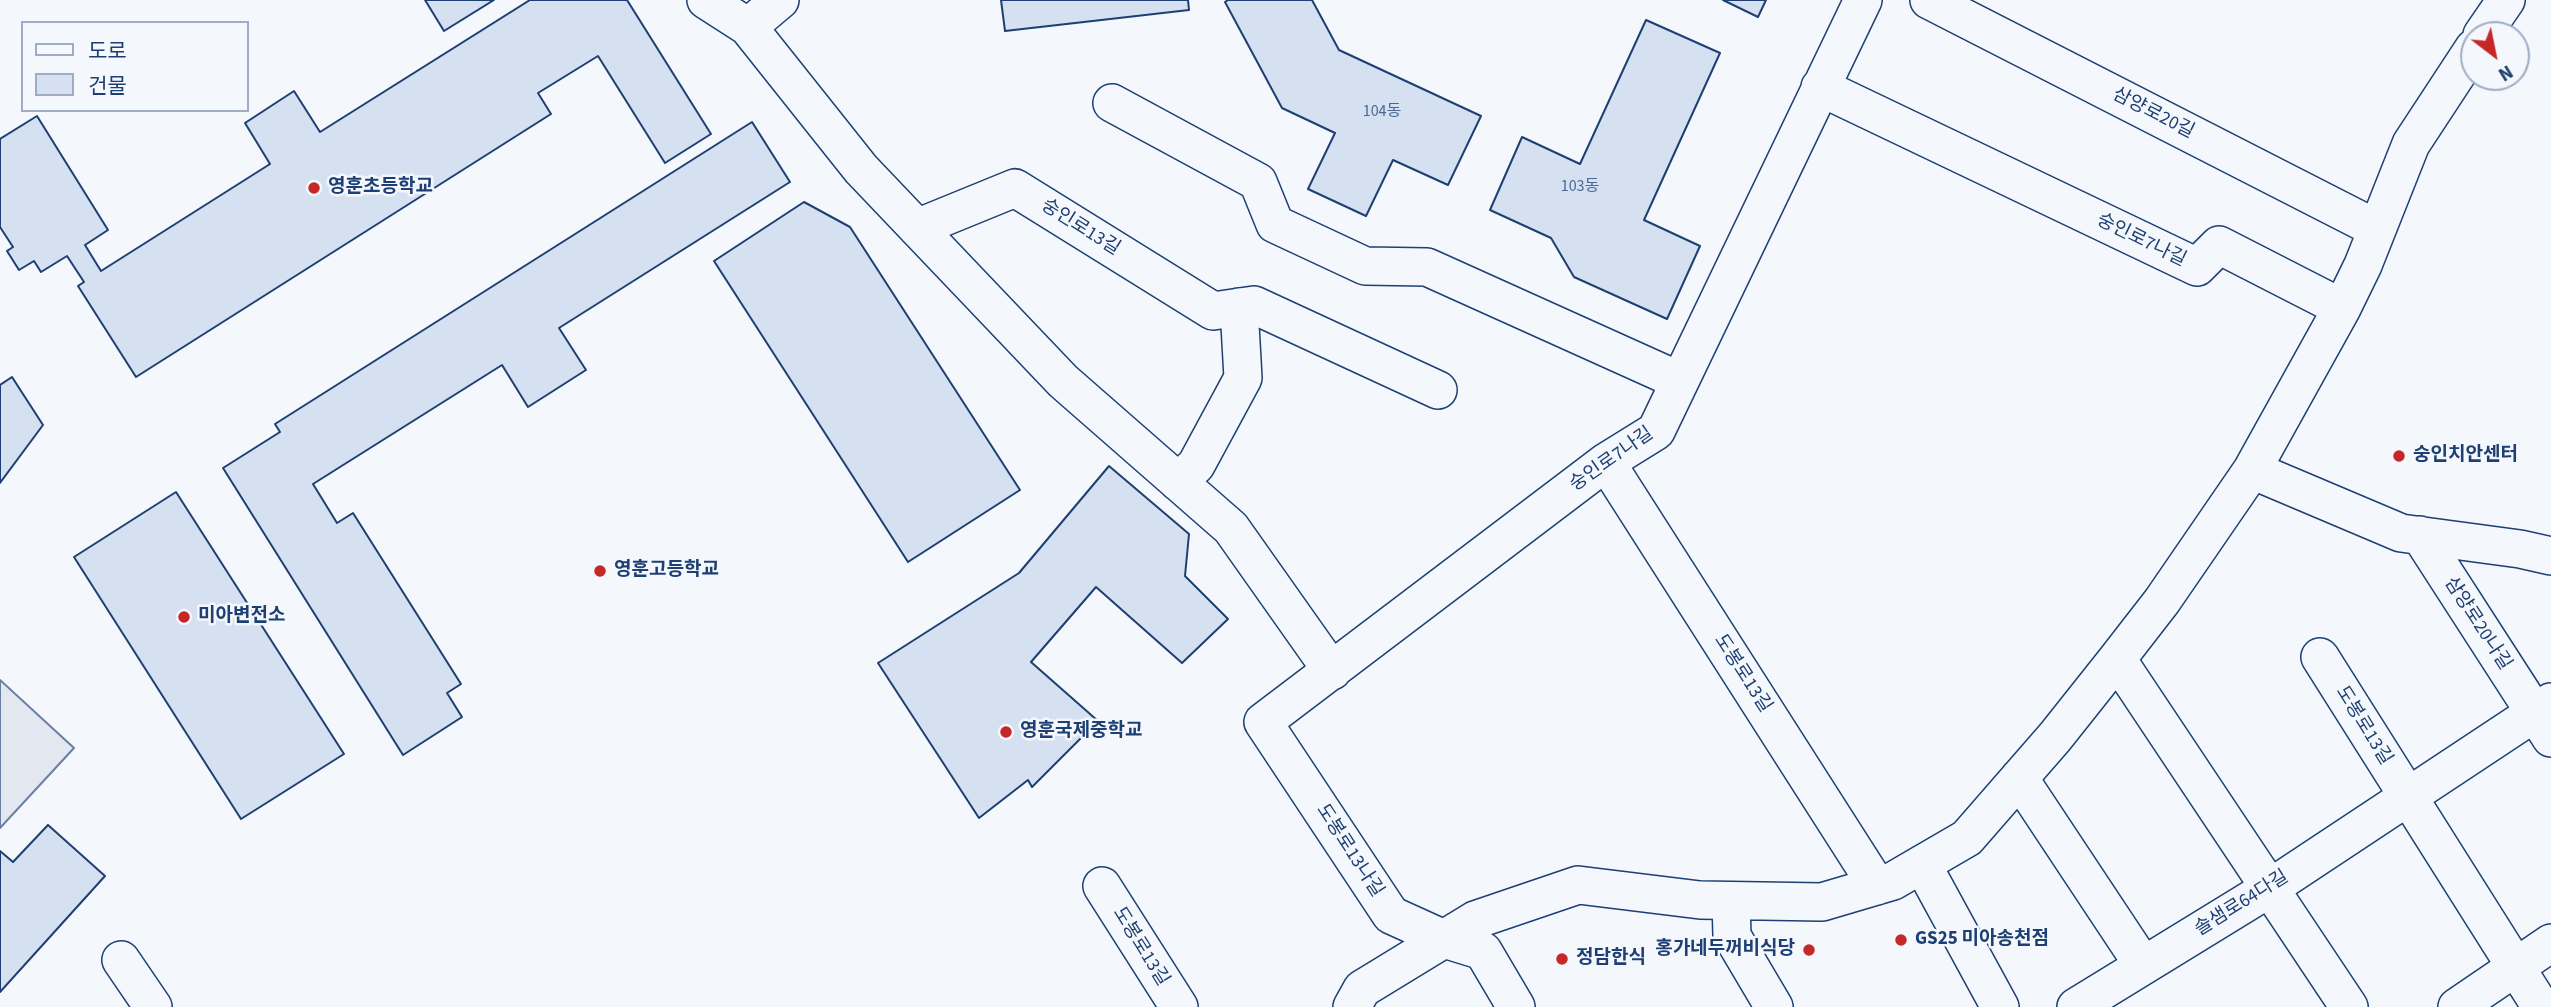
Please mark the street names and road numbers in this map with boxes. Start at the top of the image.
street label: 삼양로20길 [2108,84,2198,144]
street label: 숭인로13길 [1036,195,1124,261]
street label: 숭인로7나길 [2092,210,2190,272]
street label: 숭인로7나길 [1566,423,1658,497]
street label: 삼양로20나길 [2438,573,2516,675]
street label: 도봉로13길 [1708,631,1776,717]
street label: 도봉로13길 [2330,682,2396,770]
street label: 도봉로13나길 [1310,800,1388,902]
street label: 솔샘로64다길 [2191,866,2293,942]
street label: 도봉로13길 [1107,903,1173,991]

